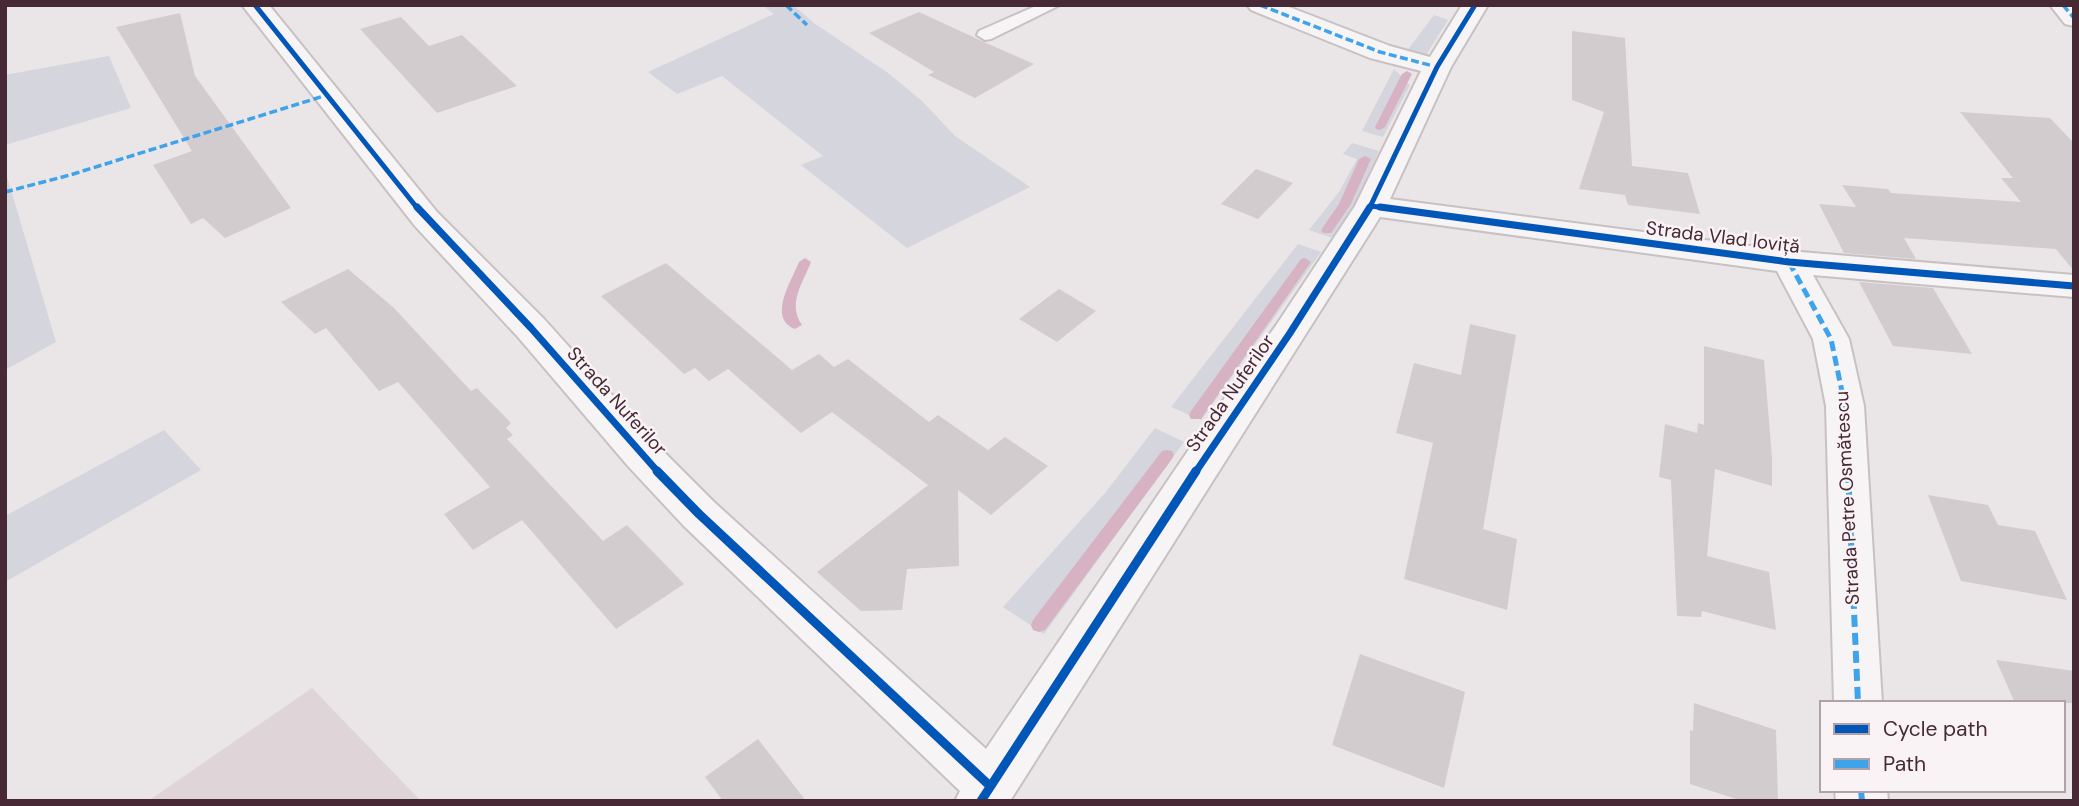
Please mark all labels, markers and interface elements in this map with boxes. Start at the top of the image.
street label: Strada Vlad Ioviță [1645,215,1801,259]
street label: Strada Nuferilor [1180,329,1280,457]
street label: Strada Nuferilor [561,341,673,461]
street label: Strada Petre Osmătescu [1829,390,1865,606]
legend [1820,701,2065,792]
text: Cycle path [1883,715,1988,743]
text: Path [1883,750,1926,778]

